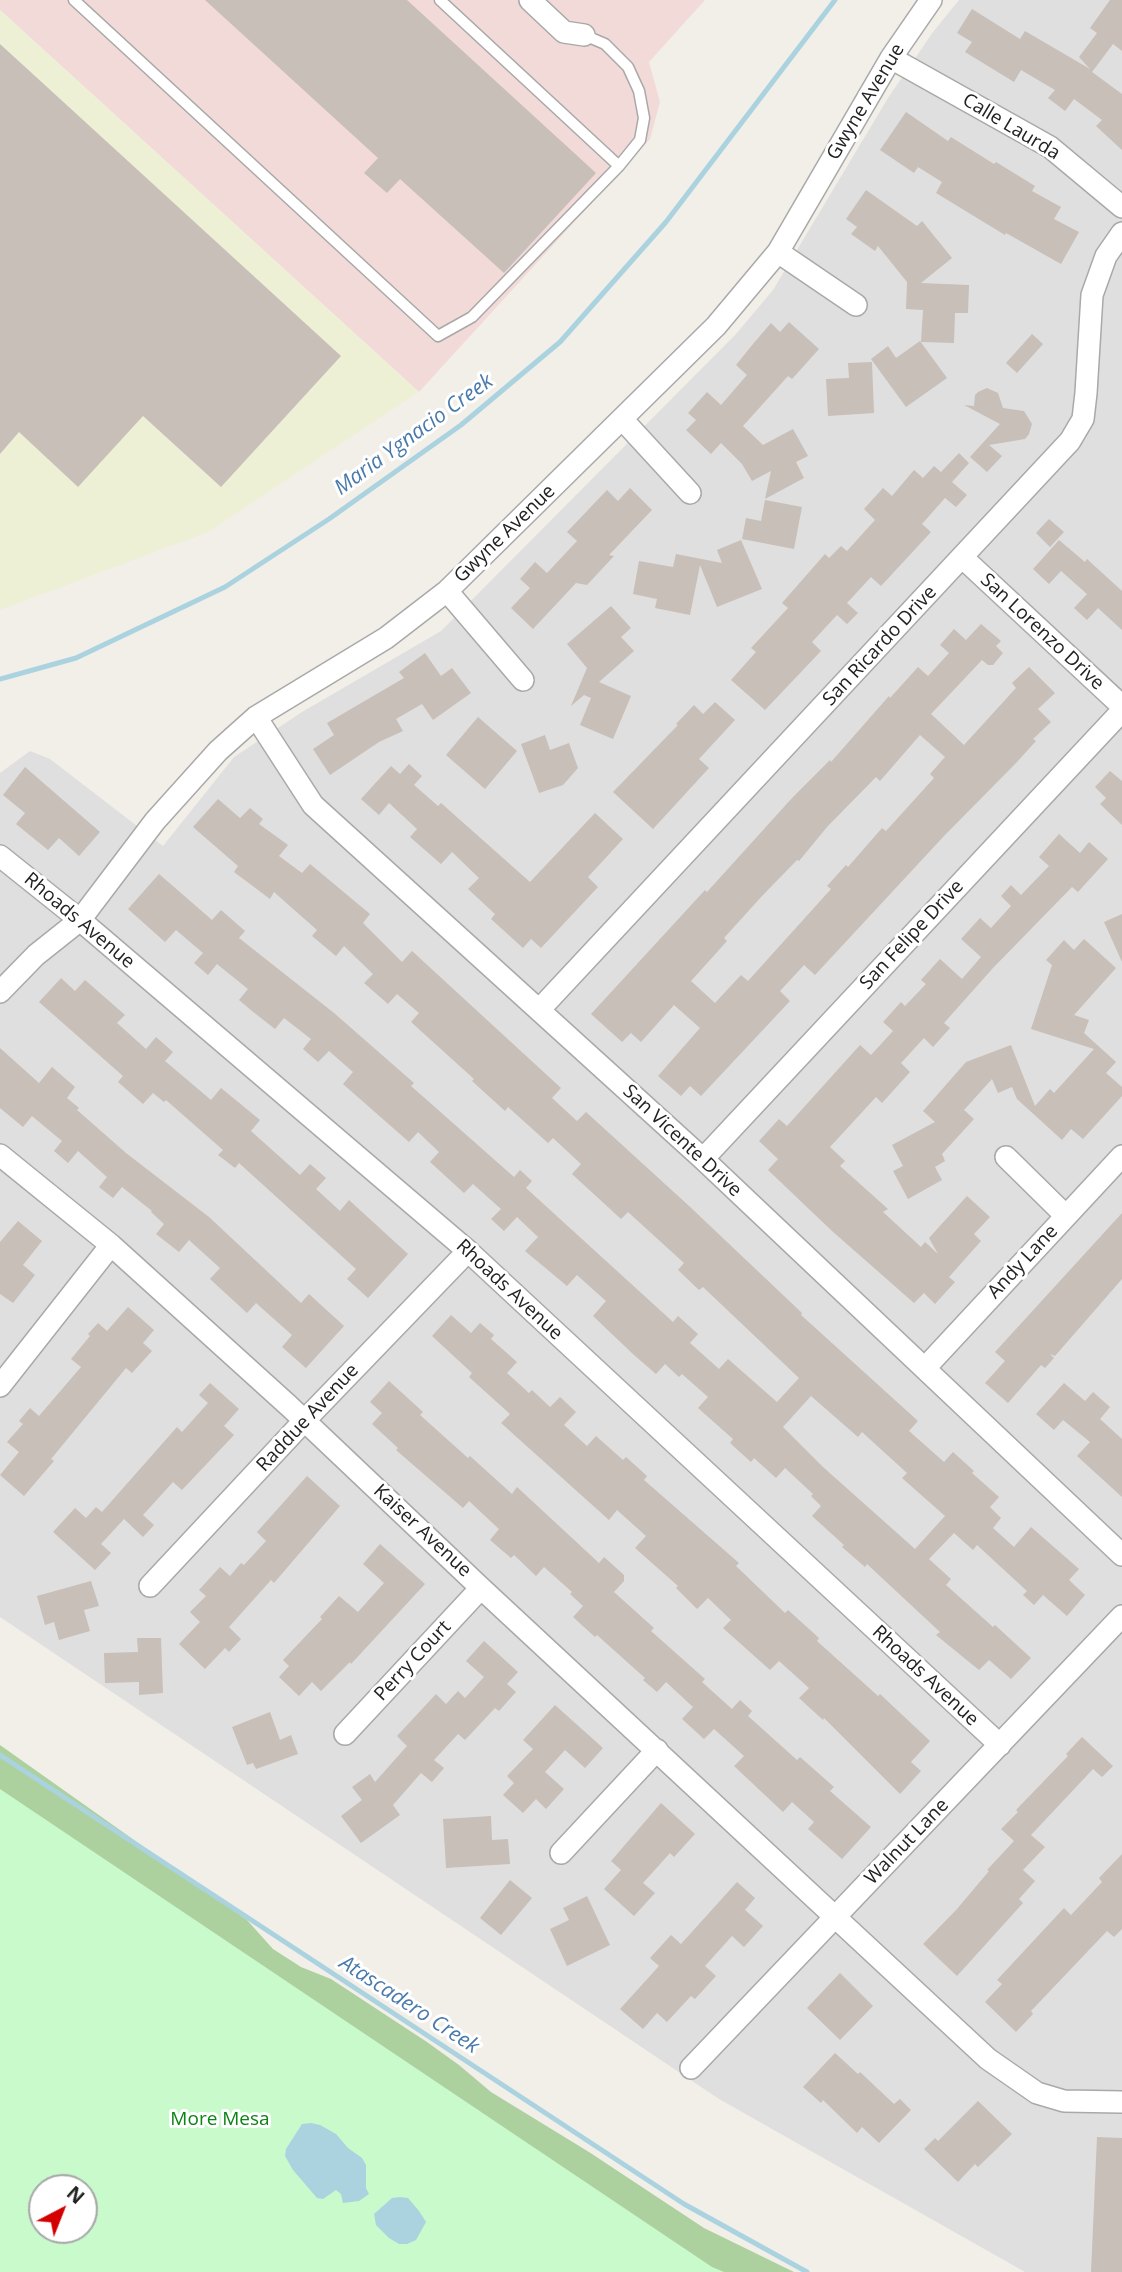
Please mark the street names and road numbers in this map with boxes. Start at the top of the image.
street label: Gwyne Avenue [822,40,910,164]
street label: Calle Laurda [958,89,1064,165]
street label: Gwyne Avenue [450,480,560,588]
street label: San Lorenzo Drive [975,569,1109,695]
street label: San Ricardo Drive [818,581,942,711]
street label: Rhoads Avenue [19,868,139,974]
street label: San Felipe Drive [855,876,969,994]
street label: San Vicente Drive [618,1080,746,1202]
street label: Andy Lane [983,1220,1063,1304]
street label: Rhoads Avenue [451,1235,567,1345]
street label: Raddue Avenue [252,1359,364,1477]
street label: Kaiser Avenue [368,1480,476,1582]
street label: Perry Court [370,1616,456,1706]
street label: Rhoads Avenue [867,1621,983,1731]
street label: Walnut Lane [860,1794,954,1890]

